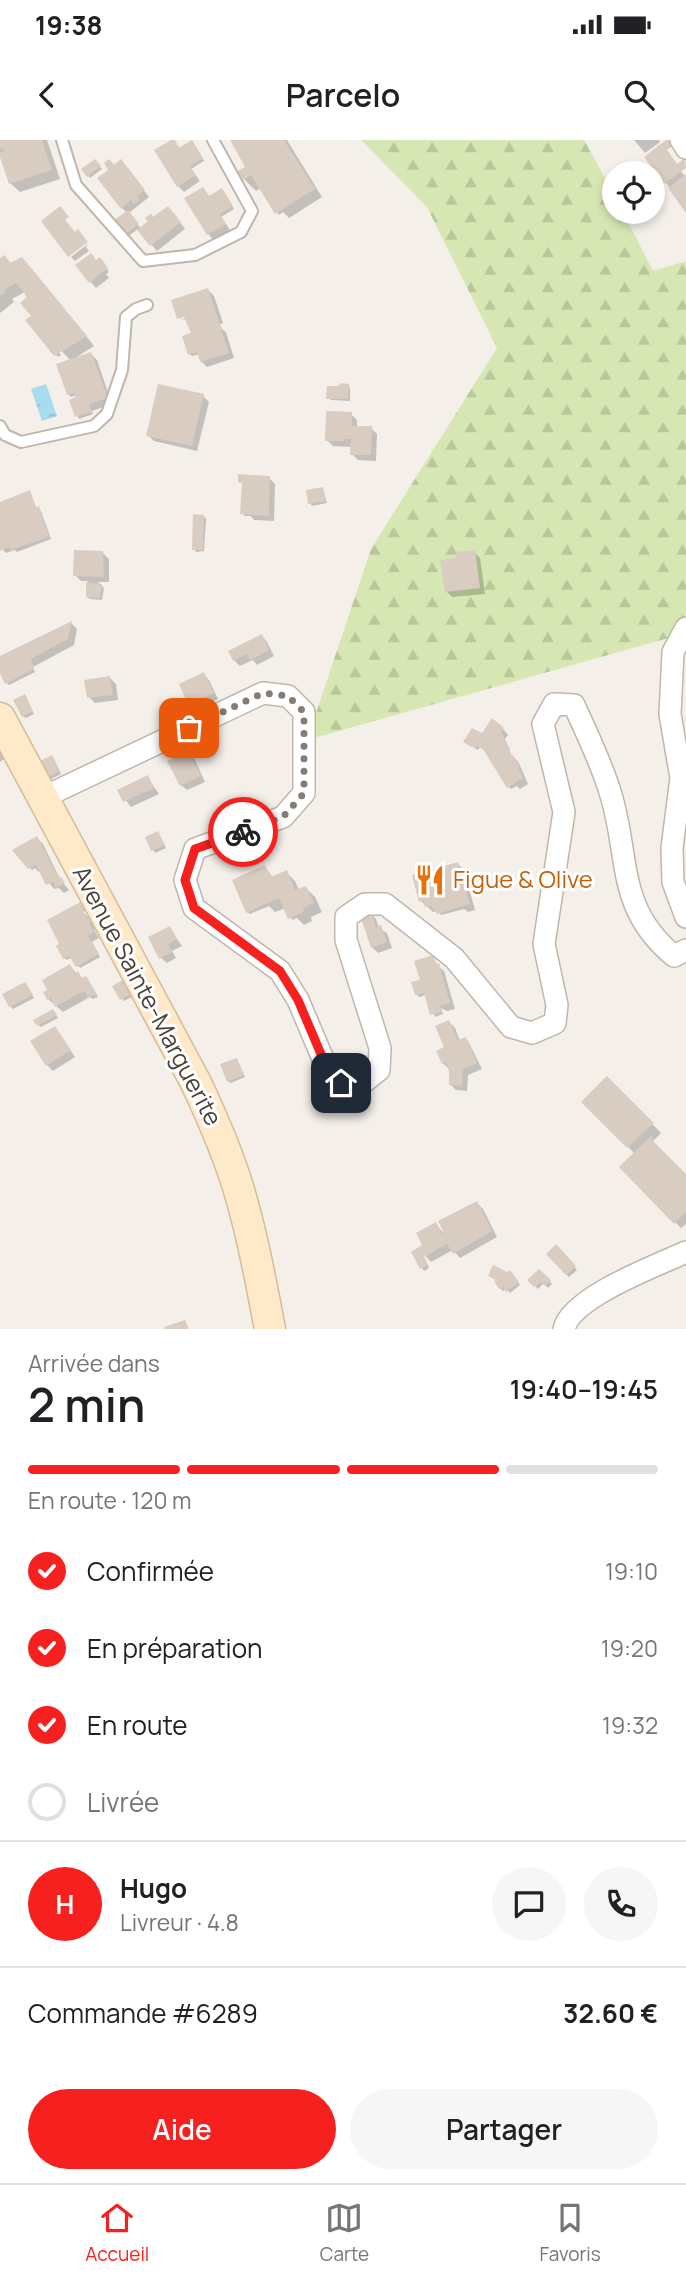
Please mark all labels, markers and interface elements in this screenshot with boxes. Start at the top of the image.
text: 19:38 [35,7,103,43]
text: Parcelo [286,73,400,117]
icon: back [28,76,66,114]
icon: search [620,76,658,114]
map controls [602,161,665,224]
button: locate [602,161,665,224]
pin [159,698,219,758]
icon: bag [170,709,208,747]
courier [208,797,278,867]
icon: bike [224,813,262,851]
street label: Avenue Sainte-Marguerite [66,860,231,1131]
place label: Figue & Olive [453,862,593,895]
restaurant icon: Figue & Olive [413,863,447,897]
pin [311,1053,371,1113]
icon: home [322,1064,360,1102]
text: Arrivée dans [28,1347,160,1379]
text: 19:40–19:45 [510,1371,658,1407]
text: 2 min [28,1373,145,1436]
text: En route · 120 m [28,1484,192,1516]
icon: check [28,1552,66,1590]
text: Confirmée [87,1553,214,1589]
text: 19:10 [605,1555,658,1587]
icon: check [28,1629,66,1667]
text: En préparation [87,1630,262,1666]
text: 19:20 [601,1632,658,1664]
icon: check [28,1706,66,1744]
text: En route [87,1707,188,1743]
text: 19:32 [602,1709,658,1741]
text: Livrée [87,1784,159,1820]
button: chat [492,1867,566,1941]
button: phone [584,1867,658,1941]
text: Hugo [120,1870,187,1906]
text: H [56,1886,74,1922]
text: Livreur · 4.8 [120,1906,239,1938]
text: Commande #6289 [28,1995,258,2031]
text: 32.60 € [563,1995,658,2031]
button: Aide [28,2089,336,2169]
button: Partager [350,2089,658,2169]
tab: Accueil [85,2199,149,2267]
tab: Carte [320,2199,369,2267]
tab: Favoris [540,2199,601,2267]

